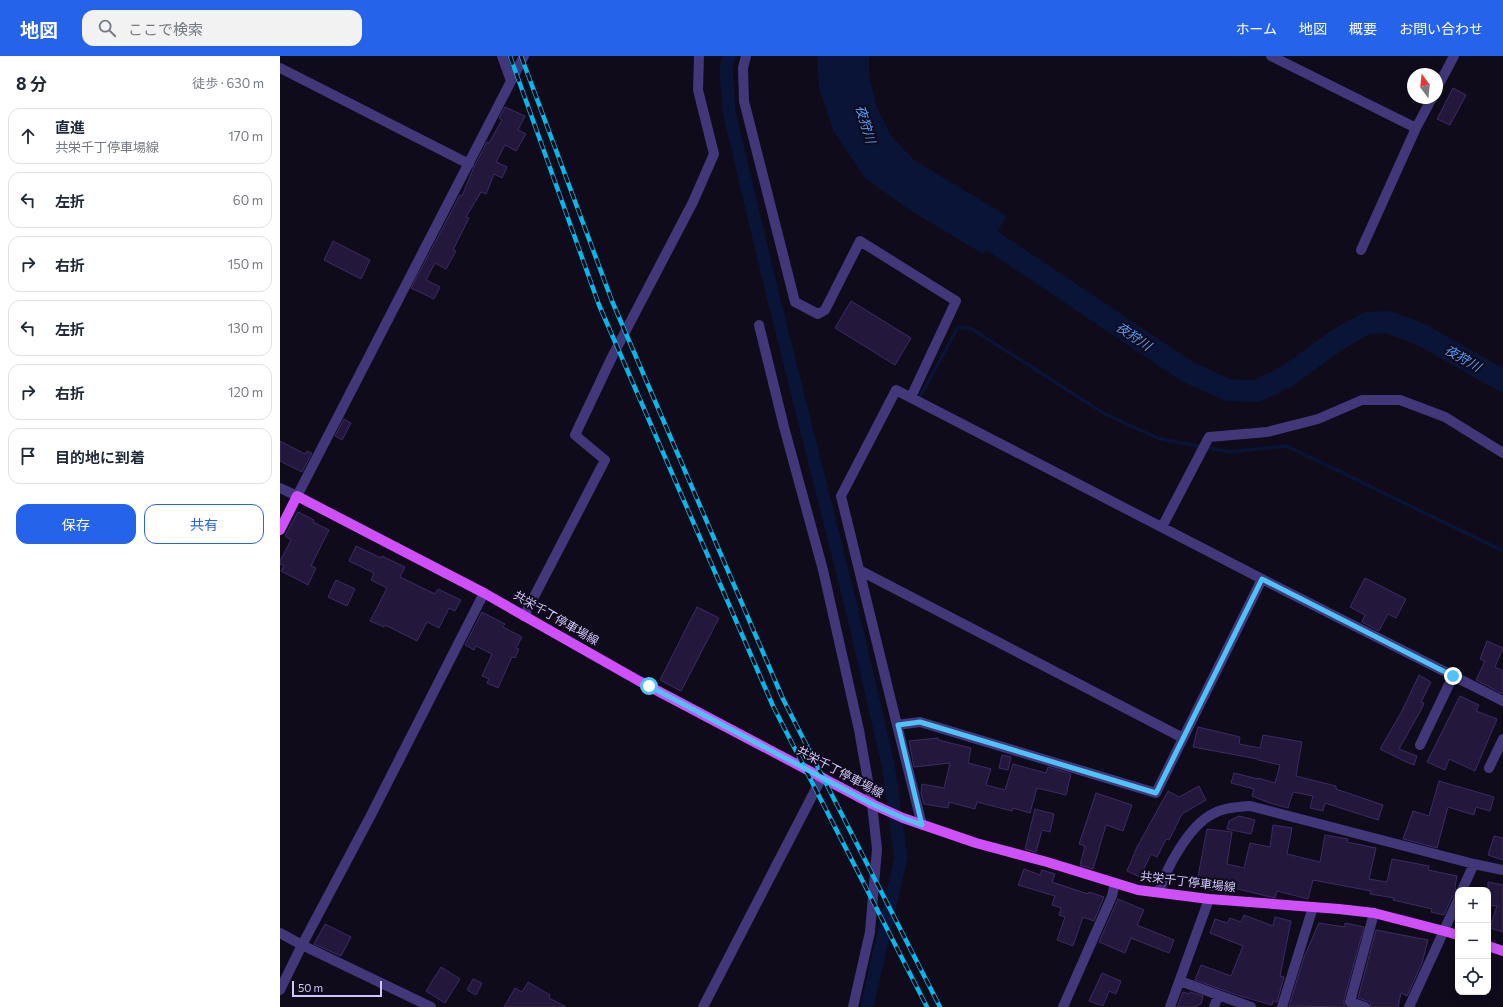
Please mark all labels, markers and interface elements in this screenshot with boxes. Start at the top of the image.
search box [82,10,362,46]
icon: search [96,17,118,39]
text: 地図 [20,18,58,41]
text: ここで検索 [128,20,203,38]
text: ホーム [1235,20,1277,37]
text: 地図 [1299,20,1327,37]
text: 概要 [1349,20,1377,37]
text: お問い合わせ [1399,20,1483,37]
north arrow [1407,68,1443,104]
text: 8 分 [16,73,47,94]
text: 徒歩 · 630 m [192,75,264,91]
water label: 夜狩川 [853,103,880,147]
text: 直進 [55,118,85,136]
icon: ahead [17,125,39,147]
text: 170 m [228,128,263,144]
text: 共栄千丁停車場線 [55,139,159,155]
icon: left [17,189,39,211]
text: 左折 [55,192,85,210]
text: 60 m [233,192,263,208]
icon: right [17,253,39,275]
text: 右折 [55,256,85,274]
text: 150 m [228,256,263,272]
icon: left [17,317,39,339]
water label: 夜狩川 [1113,318,1156,355]
text: 左折 [55,320,85,338]
text: 130 m [228,320,263,336]
water label: 夜狩川 [1442,341,1486,376]
icon: right [17,381,39,403]
text: 右折 [55,384,85,402]
text: 120 m [228,384,263,400]
icon: arrive [17,445,39,467]
text: 目的地に到着 [55,448,145,466]
button: 保存 [16,504,136,544]
button: 共有 [144,504,264,544]
street label: 共栄千丁停車場線 [511,587,602,647]
route end [1444,667,1462,685]
route start [640,677,658,695]
street label: 共栄千丁停車場線 [795,742,886,800]
street label: 共栄千丁停車場線 [1140,868,1237,894]
map controls [1455,887,1491,995]
button: + [1455,887,1491,923]
button: − [1455,923,1491,959]
button: locate [1455,959,1491,995]
scale bar [292,979,382,998]
text: 50 m [298,981,323,994]

